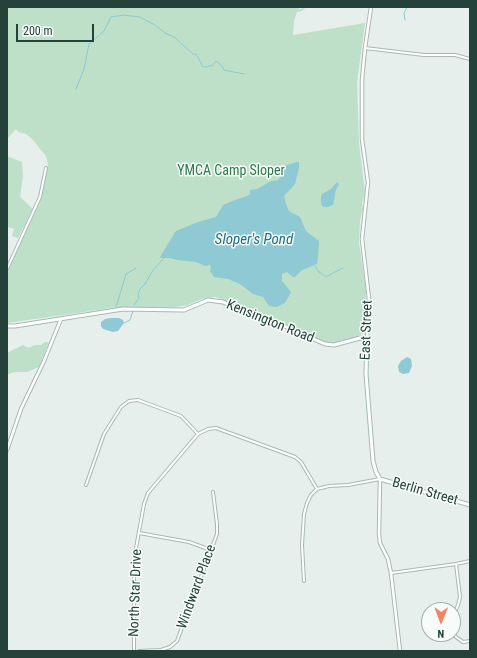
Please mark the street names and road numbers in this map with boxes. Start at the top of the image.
street label: Kensington Road [224,297,316,347]
street label: East Street [358,300,376,360]
street label: Berlin Street [390,475,460,509]
street label: Windward Place [174,543,220,631]
street label: North Star Drive [126,549,146,637]

